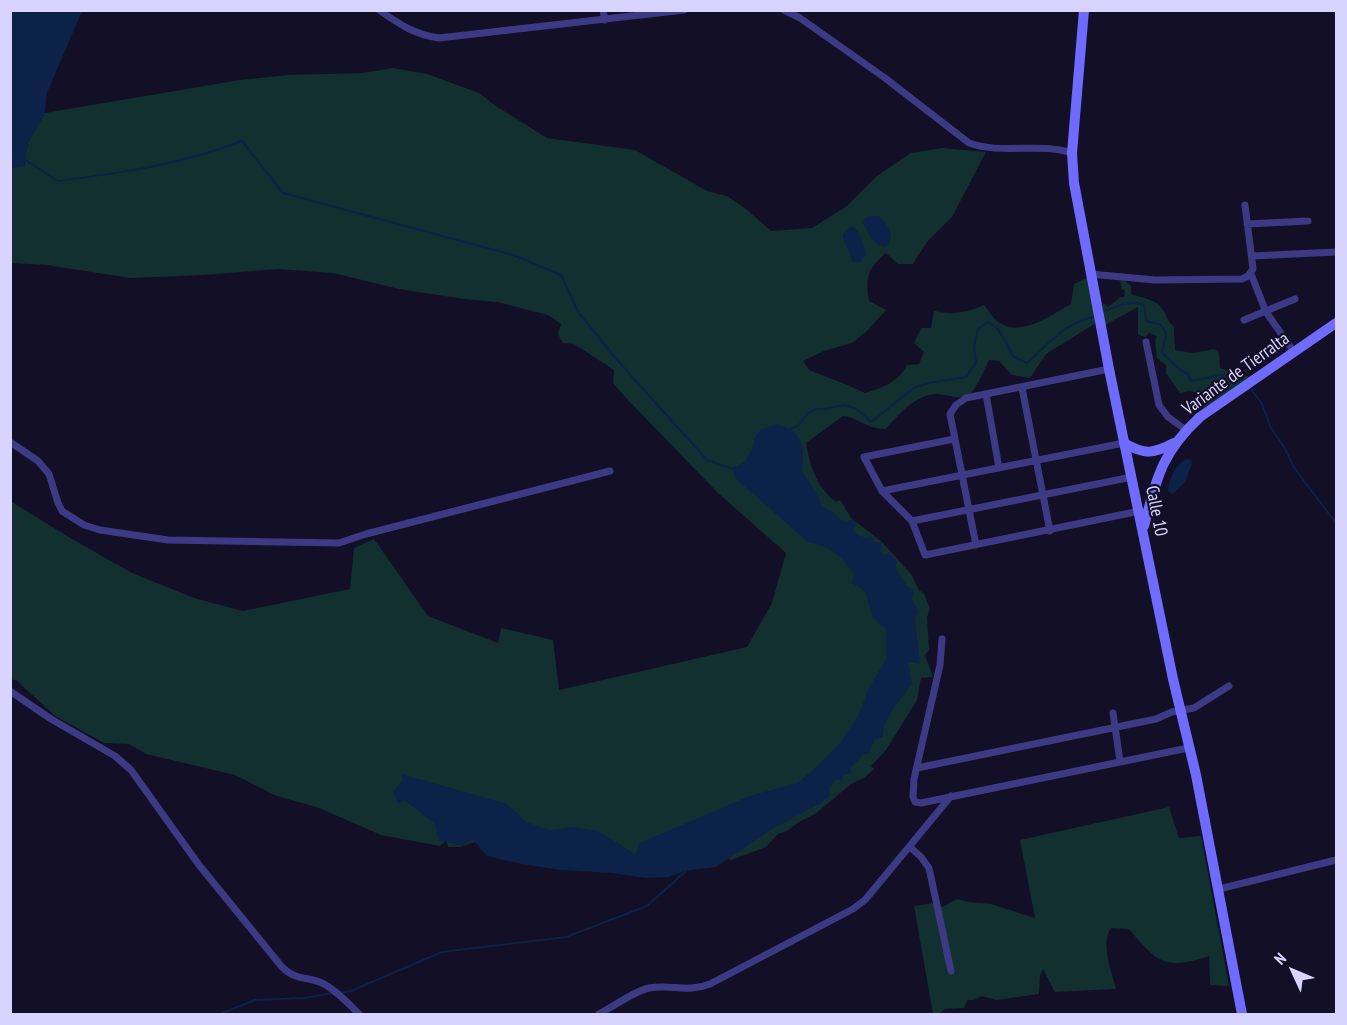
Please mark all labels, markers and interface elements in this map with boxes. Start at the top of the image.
street label: Variante de Tierralta [1178,328,1294,420]
street label: Calle 10 [1141,484,1171,538]
north arrow [1263,941,1323,1001]
text: N [1270,948,1290,969]

